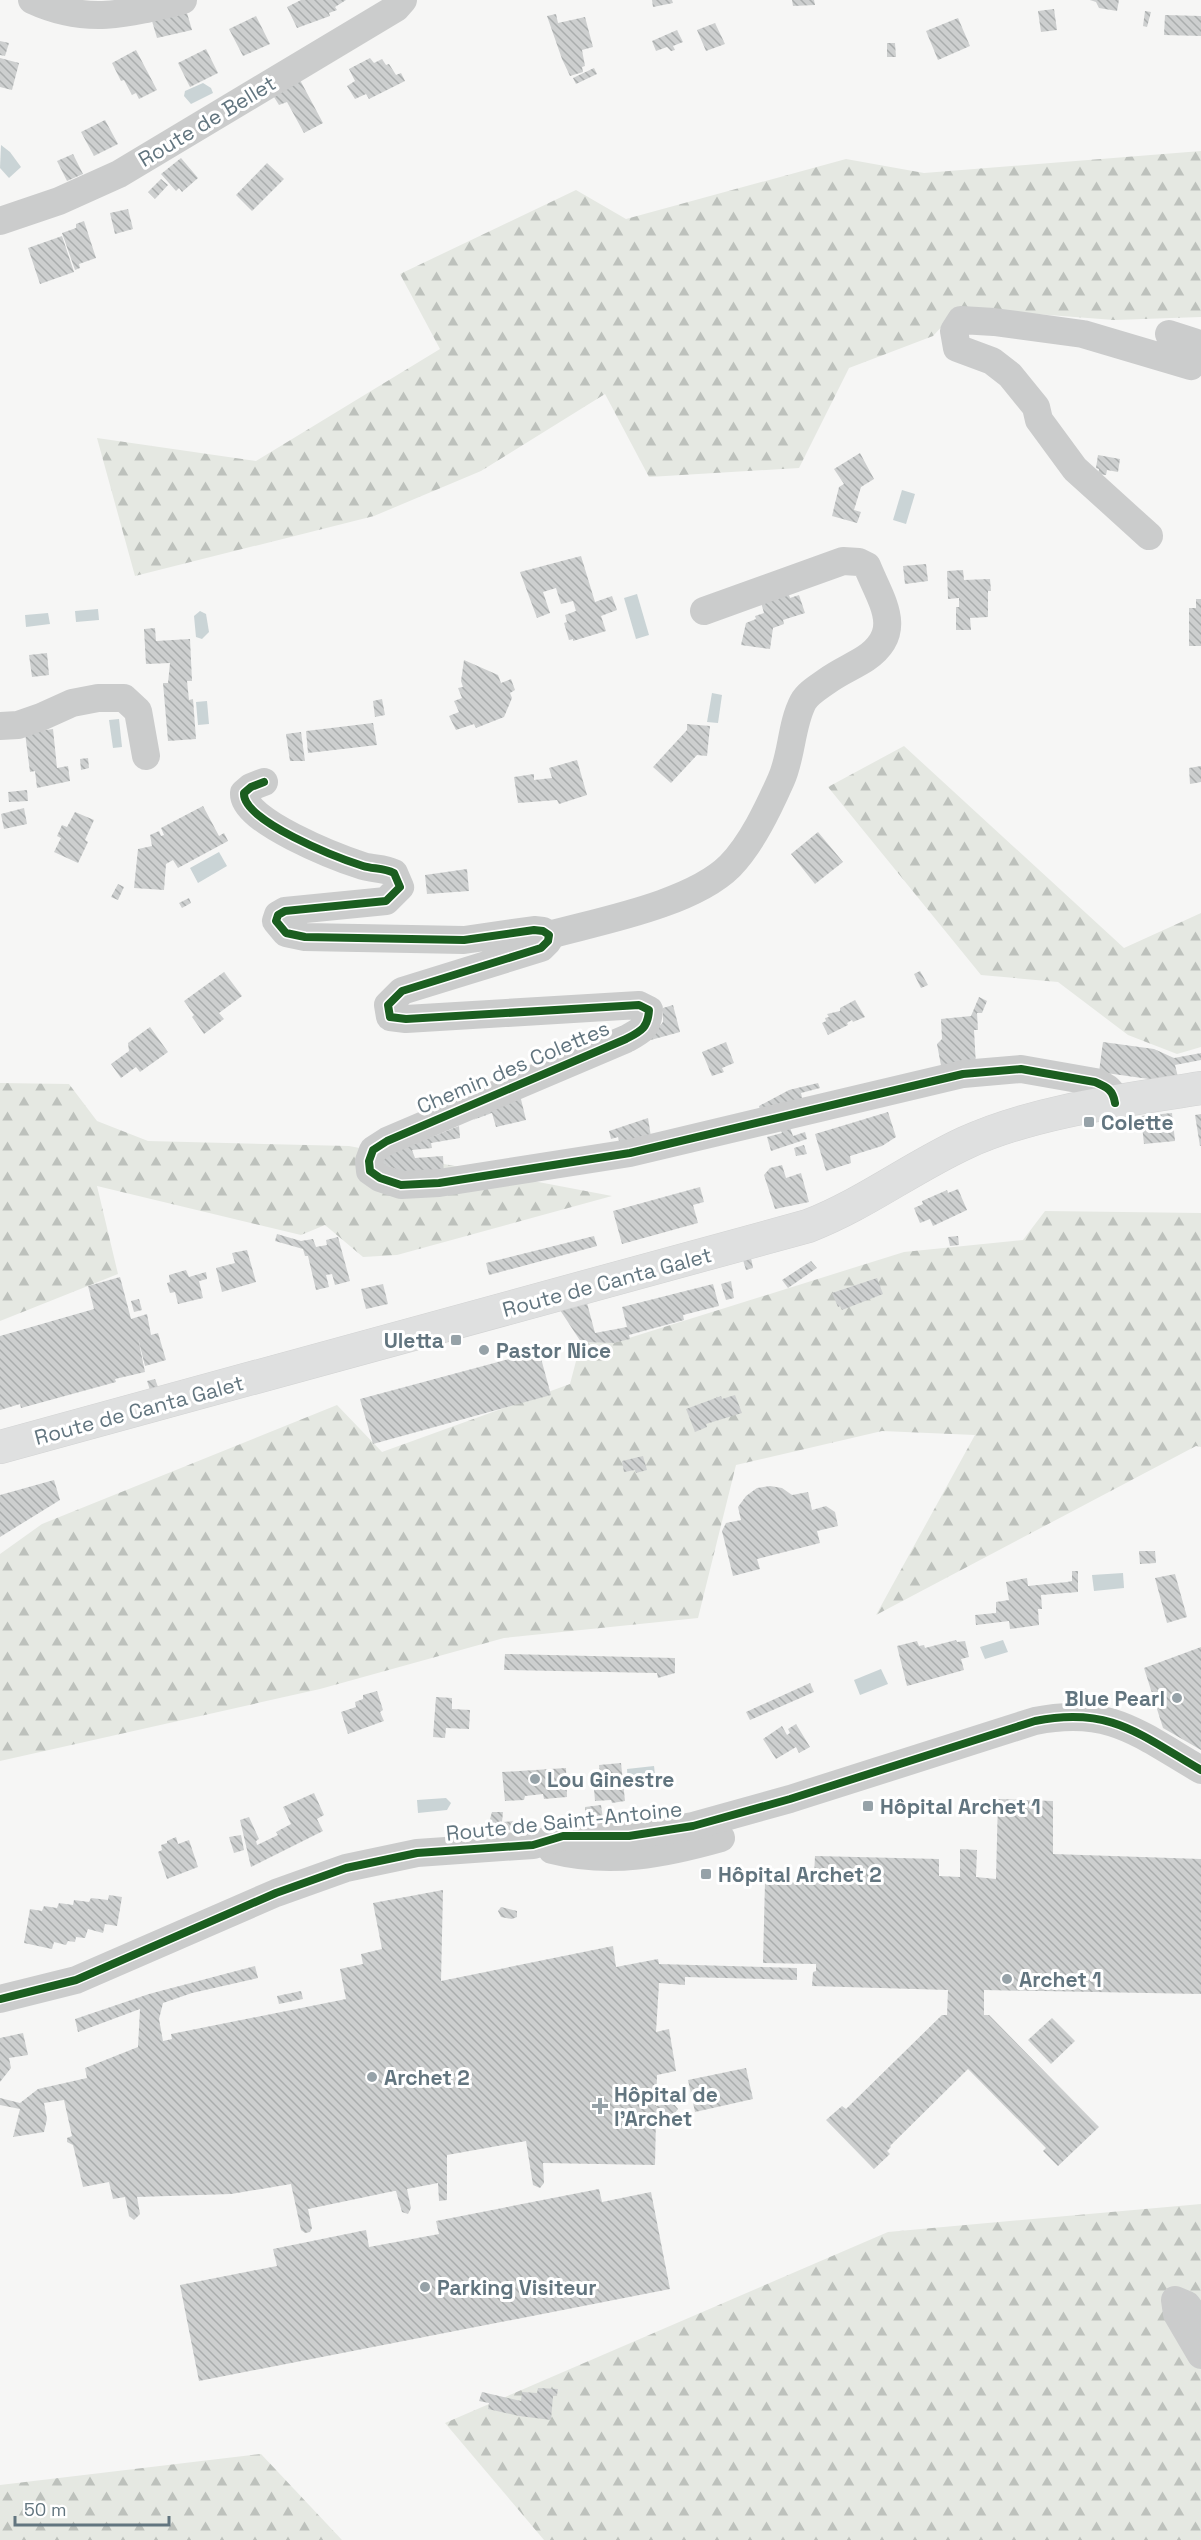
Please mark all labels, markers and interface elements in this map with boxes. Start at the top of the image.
street label: Route de Bellet [133,69,281,173]
street label: Chemin des Colettes [413,1014,613,1120]
place label: Colette [1101,1109,1174,1136]
marker: Colette [1082,1115,1096,1129]
street label: Route de Canta Galet [499,1241,715,1323]
place label: Uletta [384,1327,444,1354]
marker: Uletta [449,1333,463,1347]
place label: Pastor Nice [496,1337,611,1364]
marker: Pastor Nice [477,1343,491,1357]
street label: Route de Canta Galet [31,1369,247,1451]
place label: Blue Pearl [1064,1685,1165,1712]
marker: Blue Pearl [1170,1691,1184,1705]
place label: Lou Ginestre [547,1766,674,1793]
marker: Lou Ginestre [528,1772,542,1786]
place label: Hôpital Archet 1 [880,1793,1041,1820]
street label: Route de Saint-Antoine [445,1795,683,1847]
marker: Hôpital Archet 1 [861,1799,875,1813]
place label: Hôpital Archet 2 [718,1861,882,1888]
marker: Hôpital Archet 2 [699,1867,713,1881]
place label: Archet 1 [1019,1966,1102,1993]
marker: Archet 1 [1000,1972,1014,1986]
place label: Archet 2 [384,2064,470,2091]
marker: Archet 2 [365,2070,379,2084]
place label: Hôpital de l'Archet [614,2081,718,2132]
marker: Hôpital de l'Archet [591,2097,609,2115]
place label: Parking Visiteur [437,2274,597,2301]
marker: Parking Visiteur [418,2280,432,2294]
scale bar [15,2489,170,2527]
text: 50 m [24,2498,66,2521]

